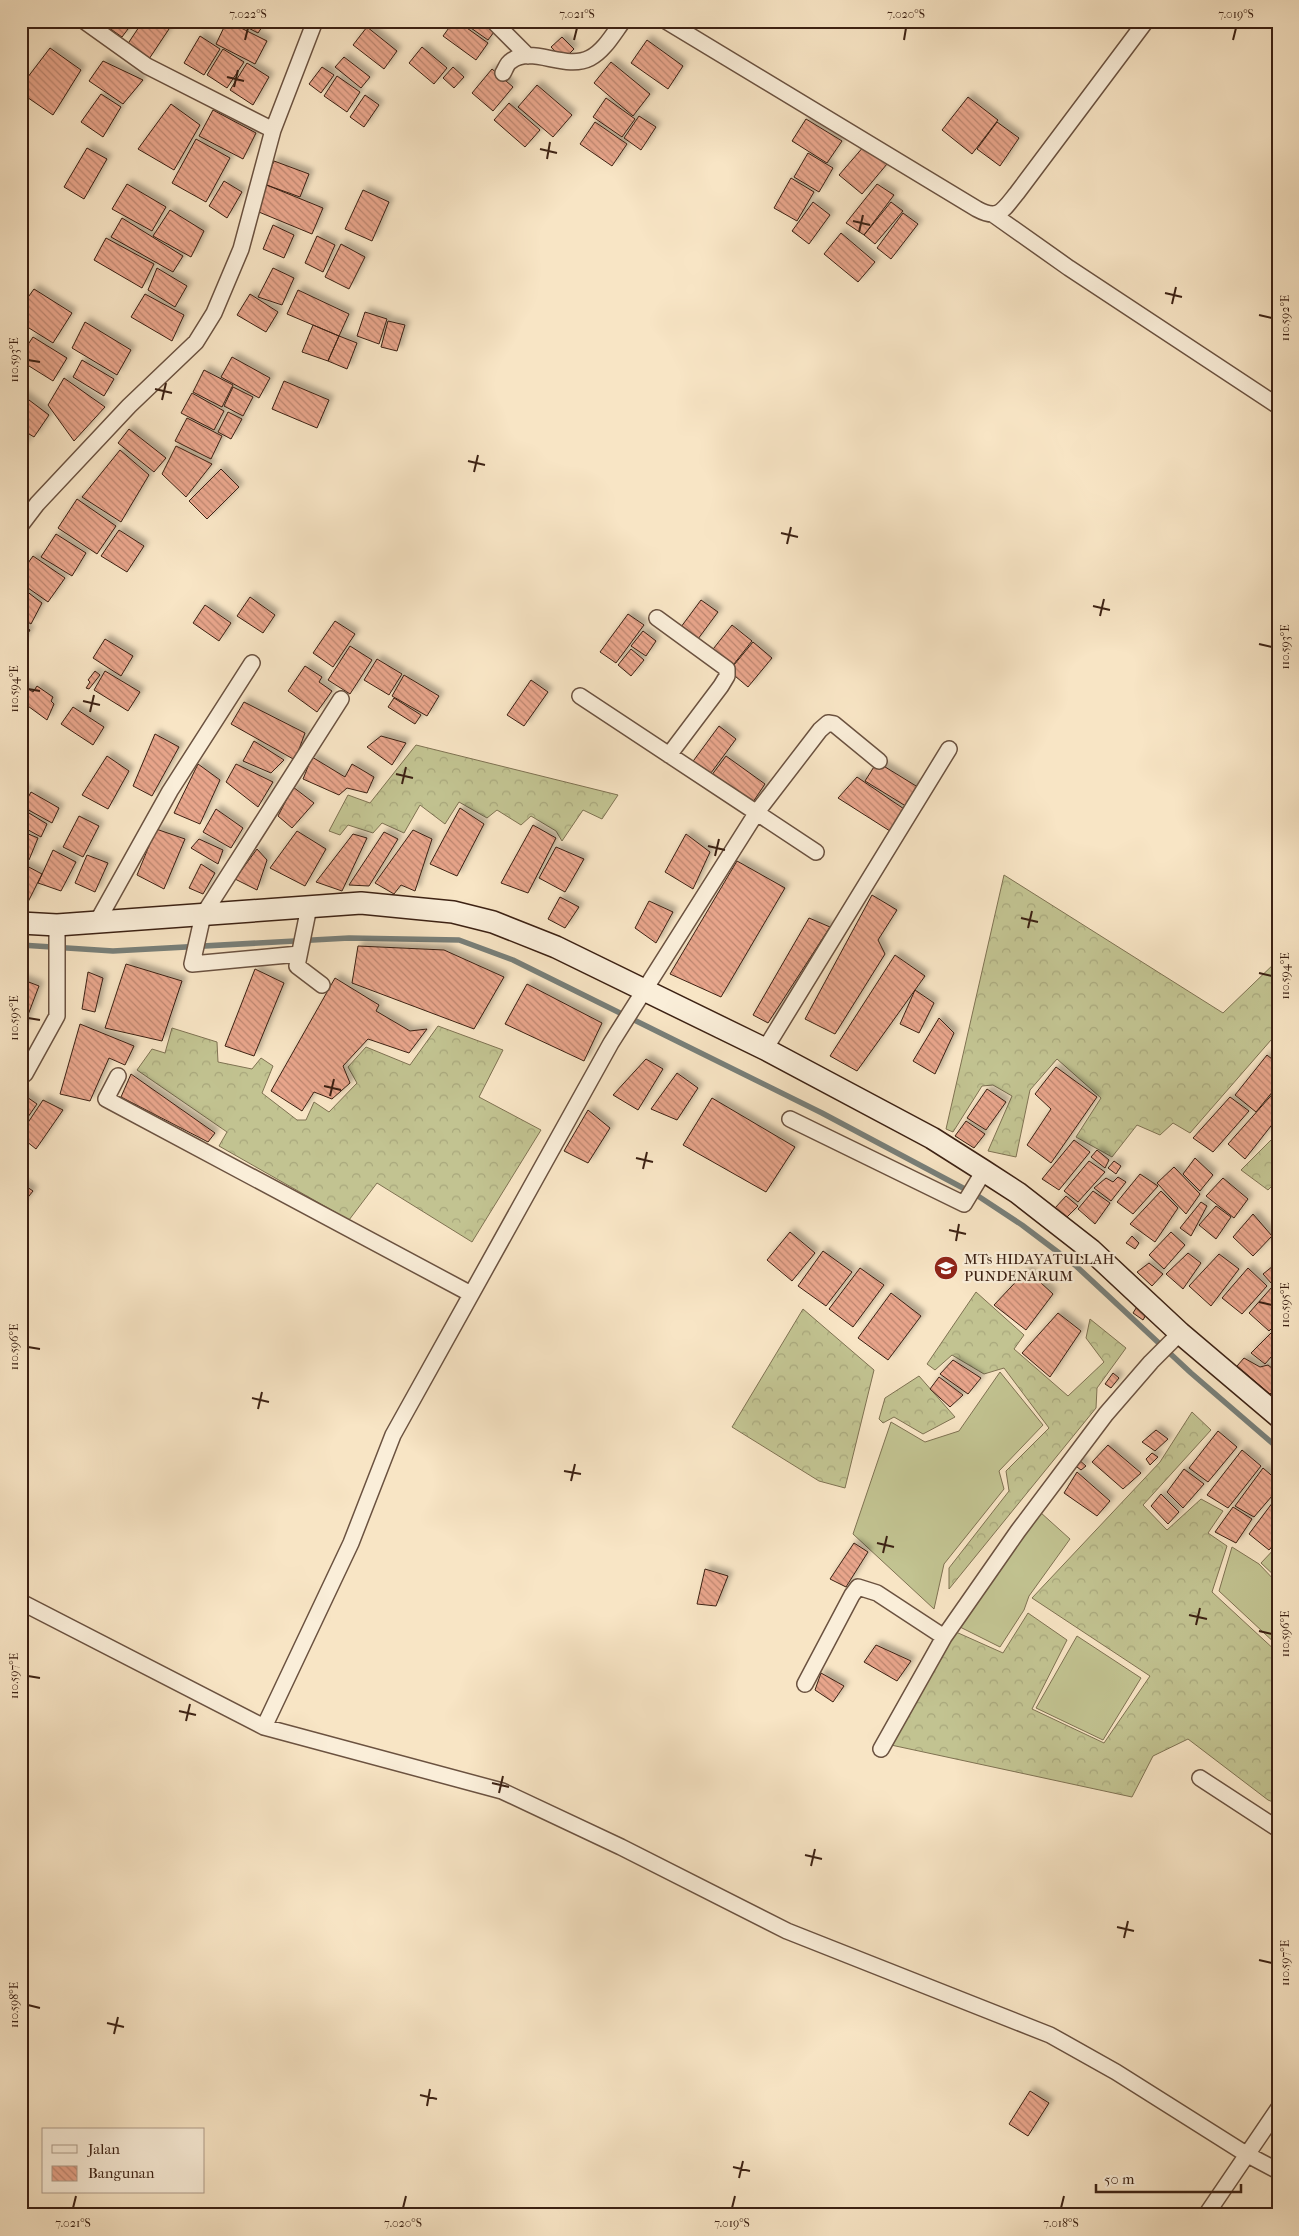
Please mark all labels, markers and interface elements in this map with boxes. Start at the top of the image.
text: 7.022°S [229,7,267,21]
text: 7.021°S [559,7,595,21]
text: 7.020°S [887,7,925,21]
text: 7.019°S [1218,7,1254,21]
text: 110.592°E [1278,295,1292,341]
text: 110.593°E [7,337,21,383]
text: 110.593°E [1278,624,1292,670]
text: 110.594°E [7,665,21,713]
text: 110.594°E [1278,952,1292,1000]
text: 110.595°E [7,995,21,1041]
place label: MTs HIDAYATULLAH PUNDENARUM [964,1250,1114,1285]
school or university icon: MTs HIDAYATULLAH PUNDENARUM [933,1255,959,1281]
text: 110.595°E [1278,1282,1292,1328]
text: 110.596°E [7,1324,21,1370]
text: 110.596°E [1278,1611,1292,1657]
text: 110.597°E [7,1653,21,1699]
text: 110.597°E [1278,1940,1292,1986]
text: 110.598°E [7,1982,21,2028]
legend [42,2128,205,2194]
text: Jalan [87,2140,120,2158]
scale bar [1096,2161,1242,2193]
text: Bangunan [88,2164,155,2182]
text: 50 m [1104,2170,1135,2188]
text: 7.021°S [55,2216,91,2230]
text: 7.020°S [384,2216,422,2230]
text: 7.019°S [714,2216,750,2230]
text: 7.018°S [1043,2216,1079,2230]

